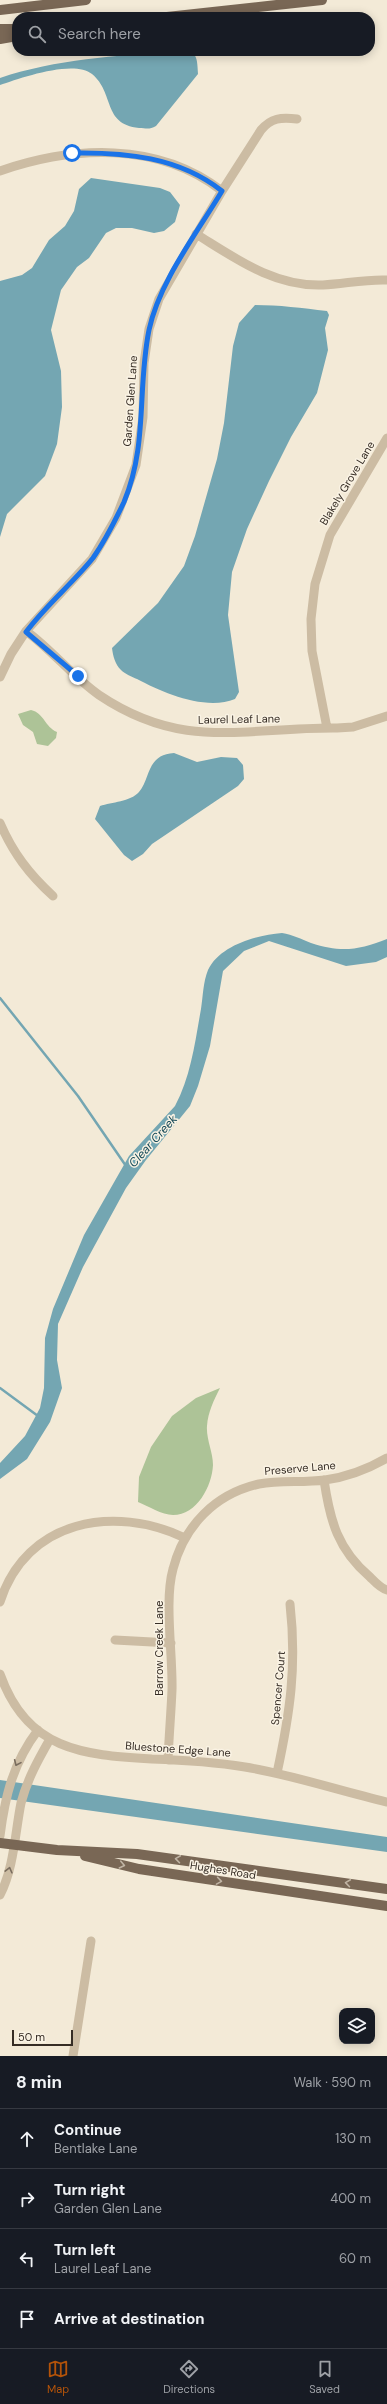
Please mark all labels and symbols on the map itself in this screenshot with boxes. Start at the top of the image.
route start [63,144,81,162]
street label: Garden Glen Lane [120,355,140,447]
street label: Blakely Grove Lane [316,438,378,528]
route end [69,667,87,685]
street label: Laurel Leaf Lane [198,711,280,727]
water label: Clear Creek [125,1111,181,1171]
street label: Preserve Lane [264,1458,336,1478]
street label: Barrow Creek Lane [152,1600,166,1696]
street label: Spencer Court [268,1650,288,1726]
street label: Bluestone Edge Lane [125,1738,231,1760]
one-way arrow [14,1758,22,1766]
one-way arrow [175,1855,181,1864]
street label: Hughes Road [189,1858,257,1882]
one-way arrow [119,1861,126,1869]
one-way arrow [4,1867,12,1873]
one-way arrow [216,1876,222,1885]
one-way arrow [345,1879,351,1888]
scale bar [12,2028,73,2047]

